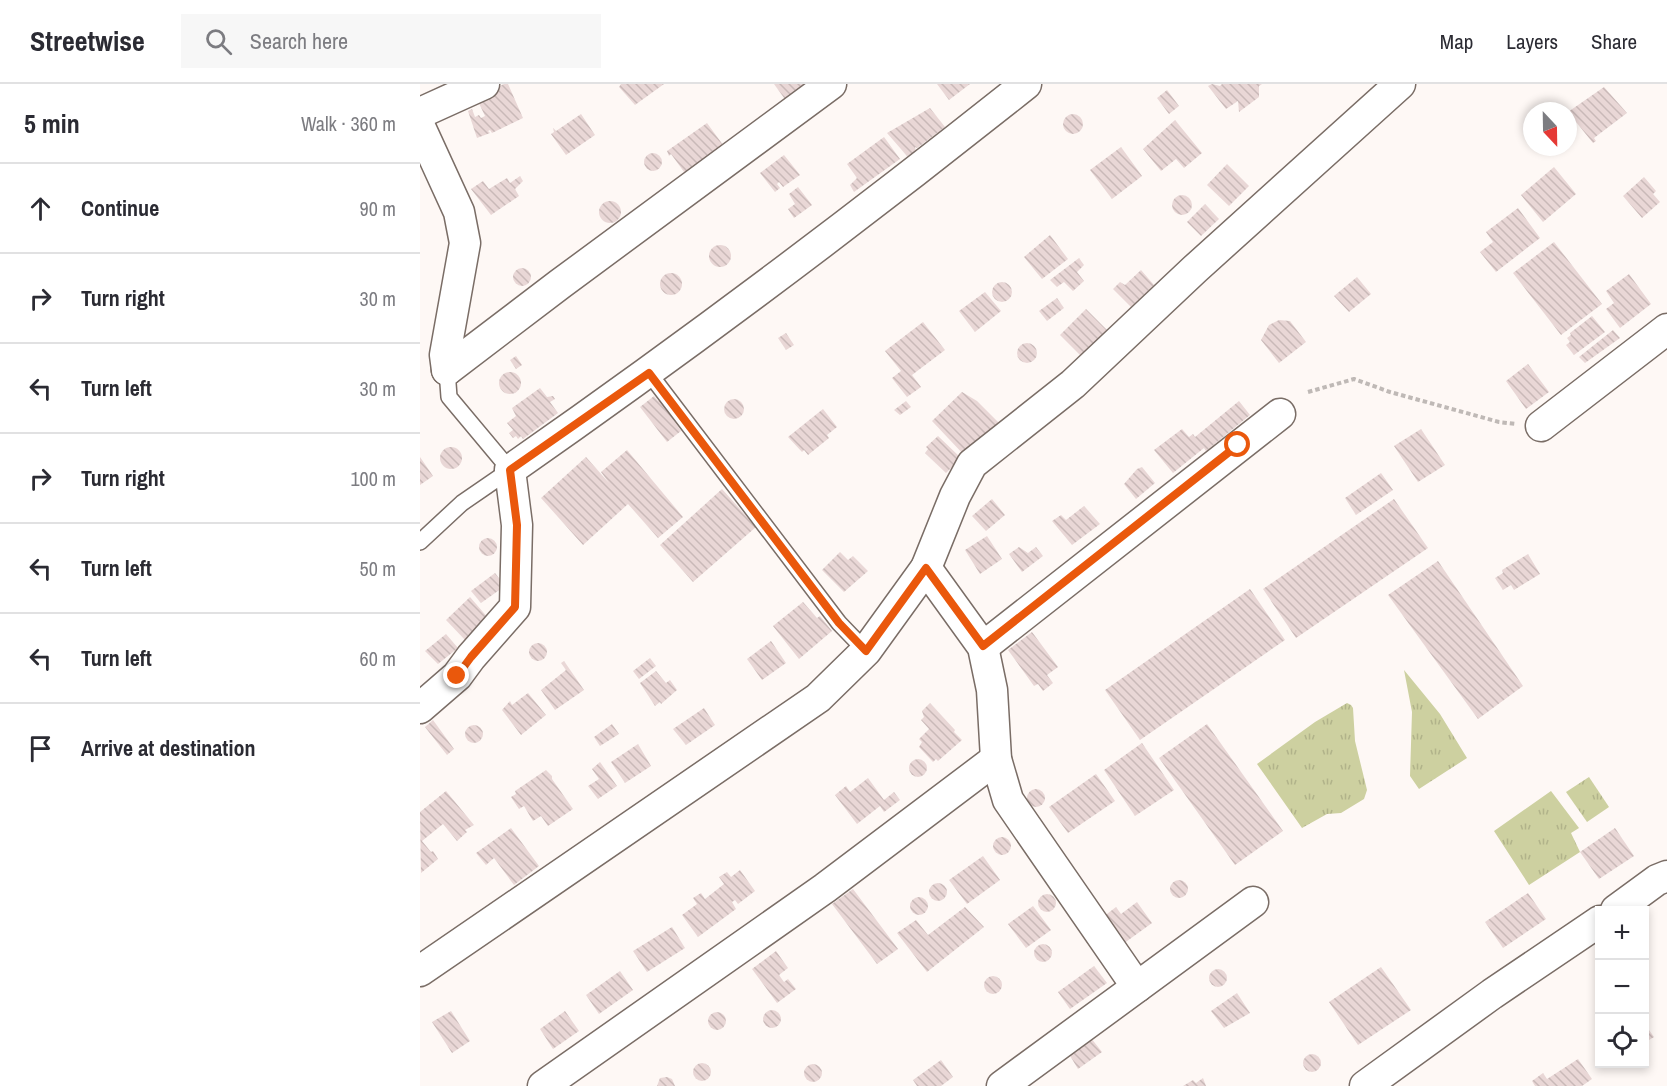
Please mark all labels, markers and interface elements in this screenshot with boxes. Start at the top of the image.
search box [181,14,601,68]
text: Streetwise [30,22,145,60]
icon: search [202,25,235,58]
text: Search here [250,26,348,56]
text: Map [1440,27,1473,56]
text: Layers [1506,27,1558,56]
text: Share [1591,27,1637,56]
north arrow [1523,102,1577,156]
text: 5 min [24,106,80,141]
text: Walk · 360 m [301,110,396,137]
icon: ahead [24,192,57,225]
text: Continue [81,193,159,223]
text: 90 m [360,195,396,222]
icon: right [24,282,57,315]
text: Turn right [81,283,165,313]
text: 30 m [360,285,396,312]
icon: left [24,372,57,405]
text: Turn left [81,373,152,403]
text: 30 m [360,375,396,402]
route start [1224,431,1250,457]
icon: right [24,462,57,495]
text: Turn right [81,463,165,493]
text: 100 m [350,465,396,492]
icon: left [24,552,57,585]
text: Turn left [81,553,152,583]
text: 50 m [360,555,396,582]
icon: left [24,642,57,675]
text: Turn left [81,643,152,673]
text: 60 m [360,645,396,672]
route end [443,662,469,688]
icon: arrive [24,732,57,765]
text: Arrive at destination [81,733,255,763]
map controls [1595,906,1649,1068]
button: + [1595,906,1649,960]
button: − [1595,960,1649,1014]
button: locate [1595,1014,1649,1068]

